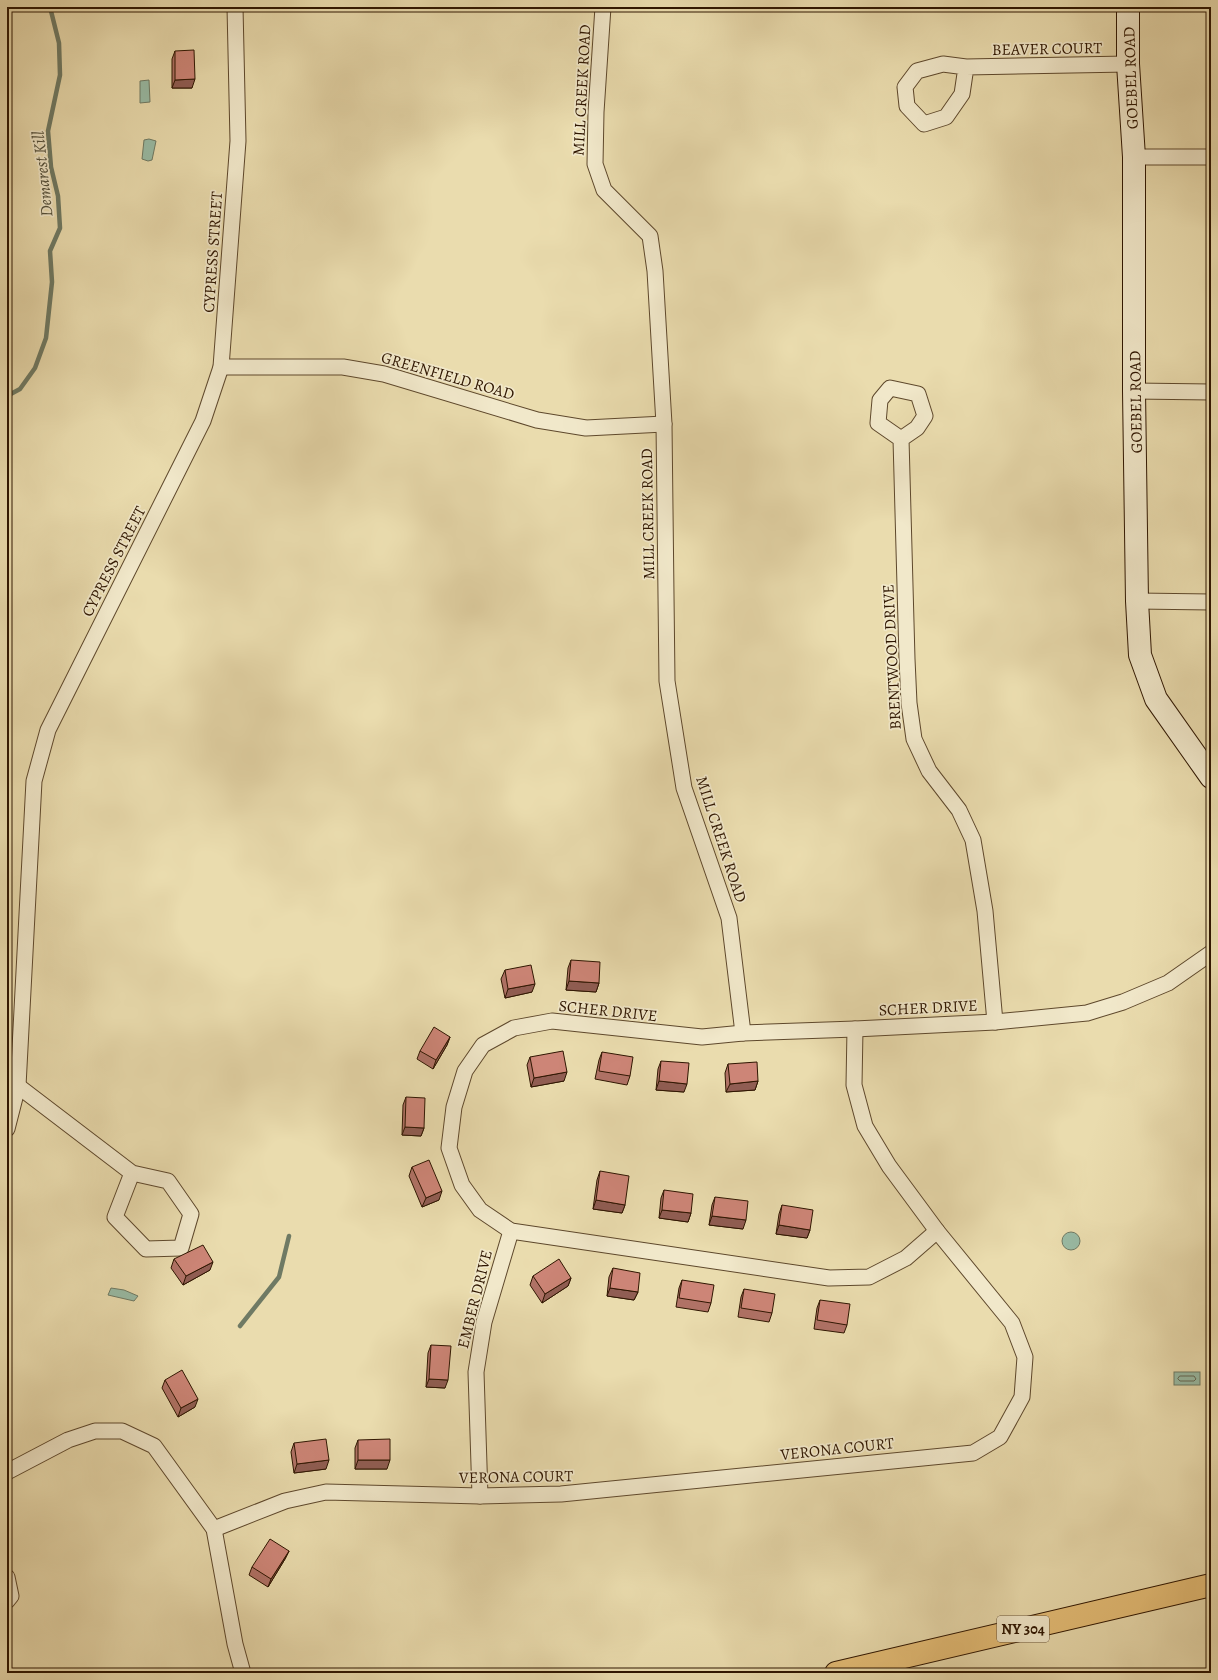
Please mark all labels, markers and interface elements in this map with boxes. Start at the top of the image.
street label: MILL CREEK ROAD [568,24,596,156]
street label: GOEBEL ROAD [1118,26,1144,130]
street label: BEAVER COURT [992,37,1103,61]
water label: Demarest Kill [26,129,58,218]
street label: CYPRESS STREET [198,190,228,313]
street label: GREENFIELD ROAD [379,346,517,406]
street label: GOEBEL ROAD [1124,350,1148,453]
street label: MILL CREEK ROAD [636,448,660,580]
street label: CYPRESS STREET [77,502,151,621]
street label: BRENTWOOD DRIVE [877,584,907,730]
street label: MILL CREEK ROAD [690,773,752,905]
street label: SCHER DRIVE [878,994,978,1022]
street label: SCHER DRIVE [558,995,658,1027]
street label: EMBER DRIVE [452,1248,498,1351]
street label: VERONA COURT [778,1432,895,1466]
street label: VERONA COURT [458,1465,573,1489]
road number: NY 304 [997,1616,1049,1642]

